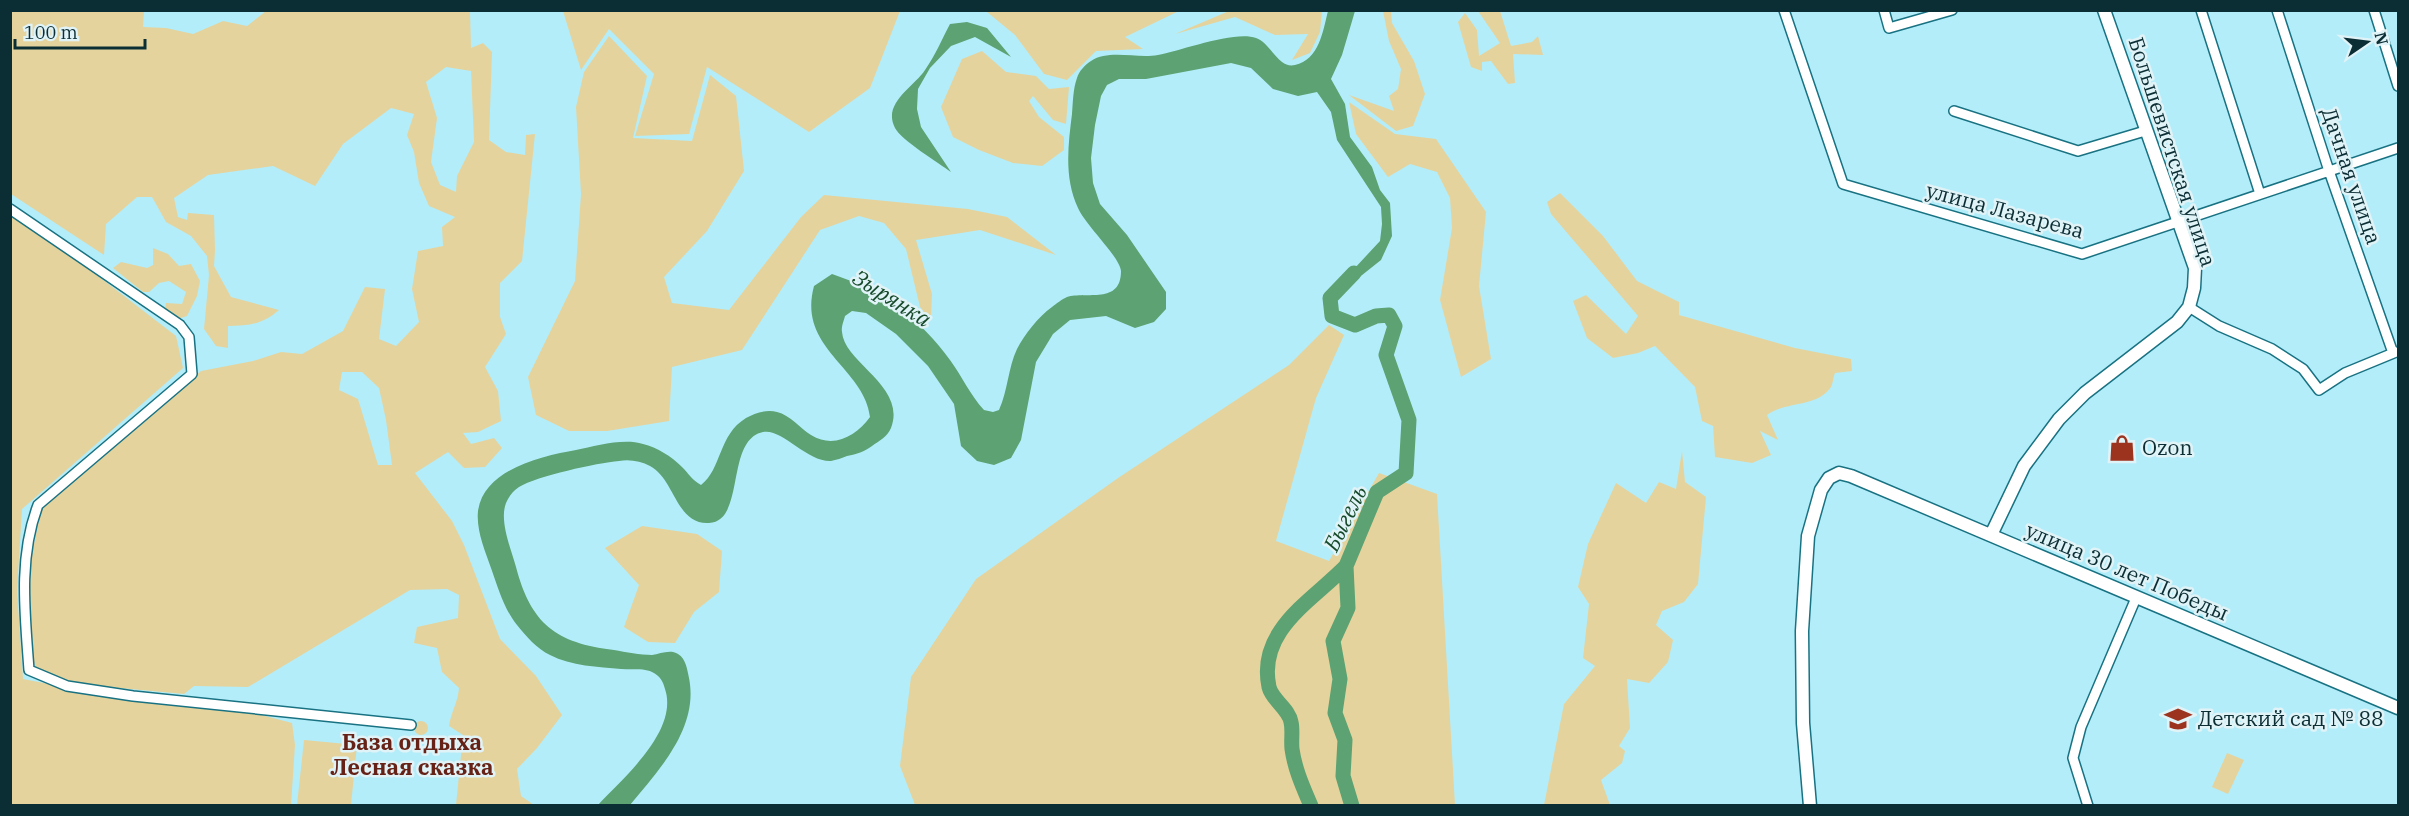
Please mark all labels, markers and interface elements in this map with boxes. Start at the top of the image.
scale bar [15,12,146,50]
north arrow [2337,12,2397,72]
text: 100 m [24,21,78,44]
text: N [2370,30,2393,47]
street label: Большевистская улица [2123,33,2223,270]
street label: Дачная улица [2315,104,2388,248]
street label: улица Лазарева [1923,175,2087,245]
water label: Зырянка [848,262,937,333]
shop icon: Ozon [2107,433,2137,463]
place label: Ozon [2142,433,2193,461]
water label: Быгель [1316,480,1373,557]
street label: улица 30 лет Победы [2022,516,2233,627]
school or university icon: Детский сад № 88 [2163,704,2193,734]
place label: Детский сад № 88 [2198,704,2384,732]
district label: База отдыха Лесная сказка [331,727,493,781]

